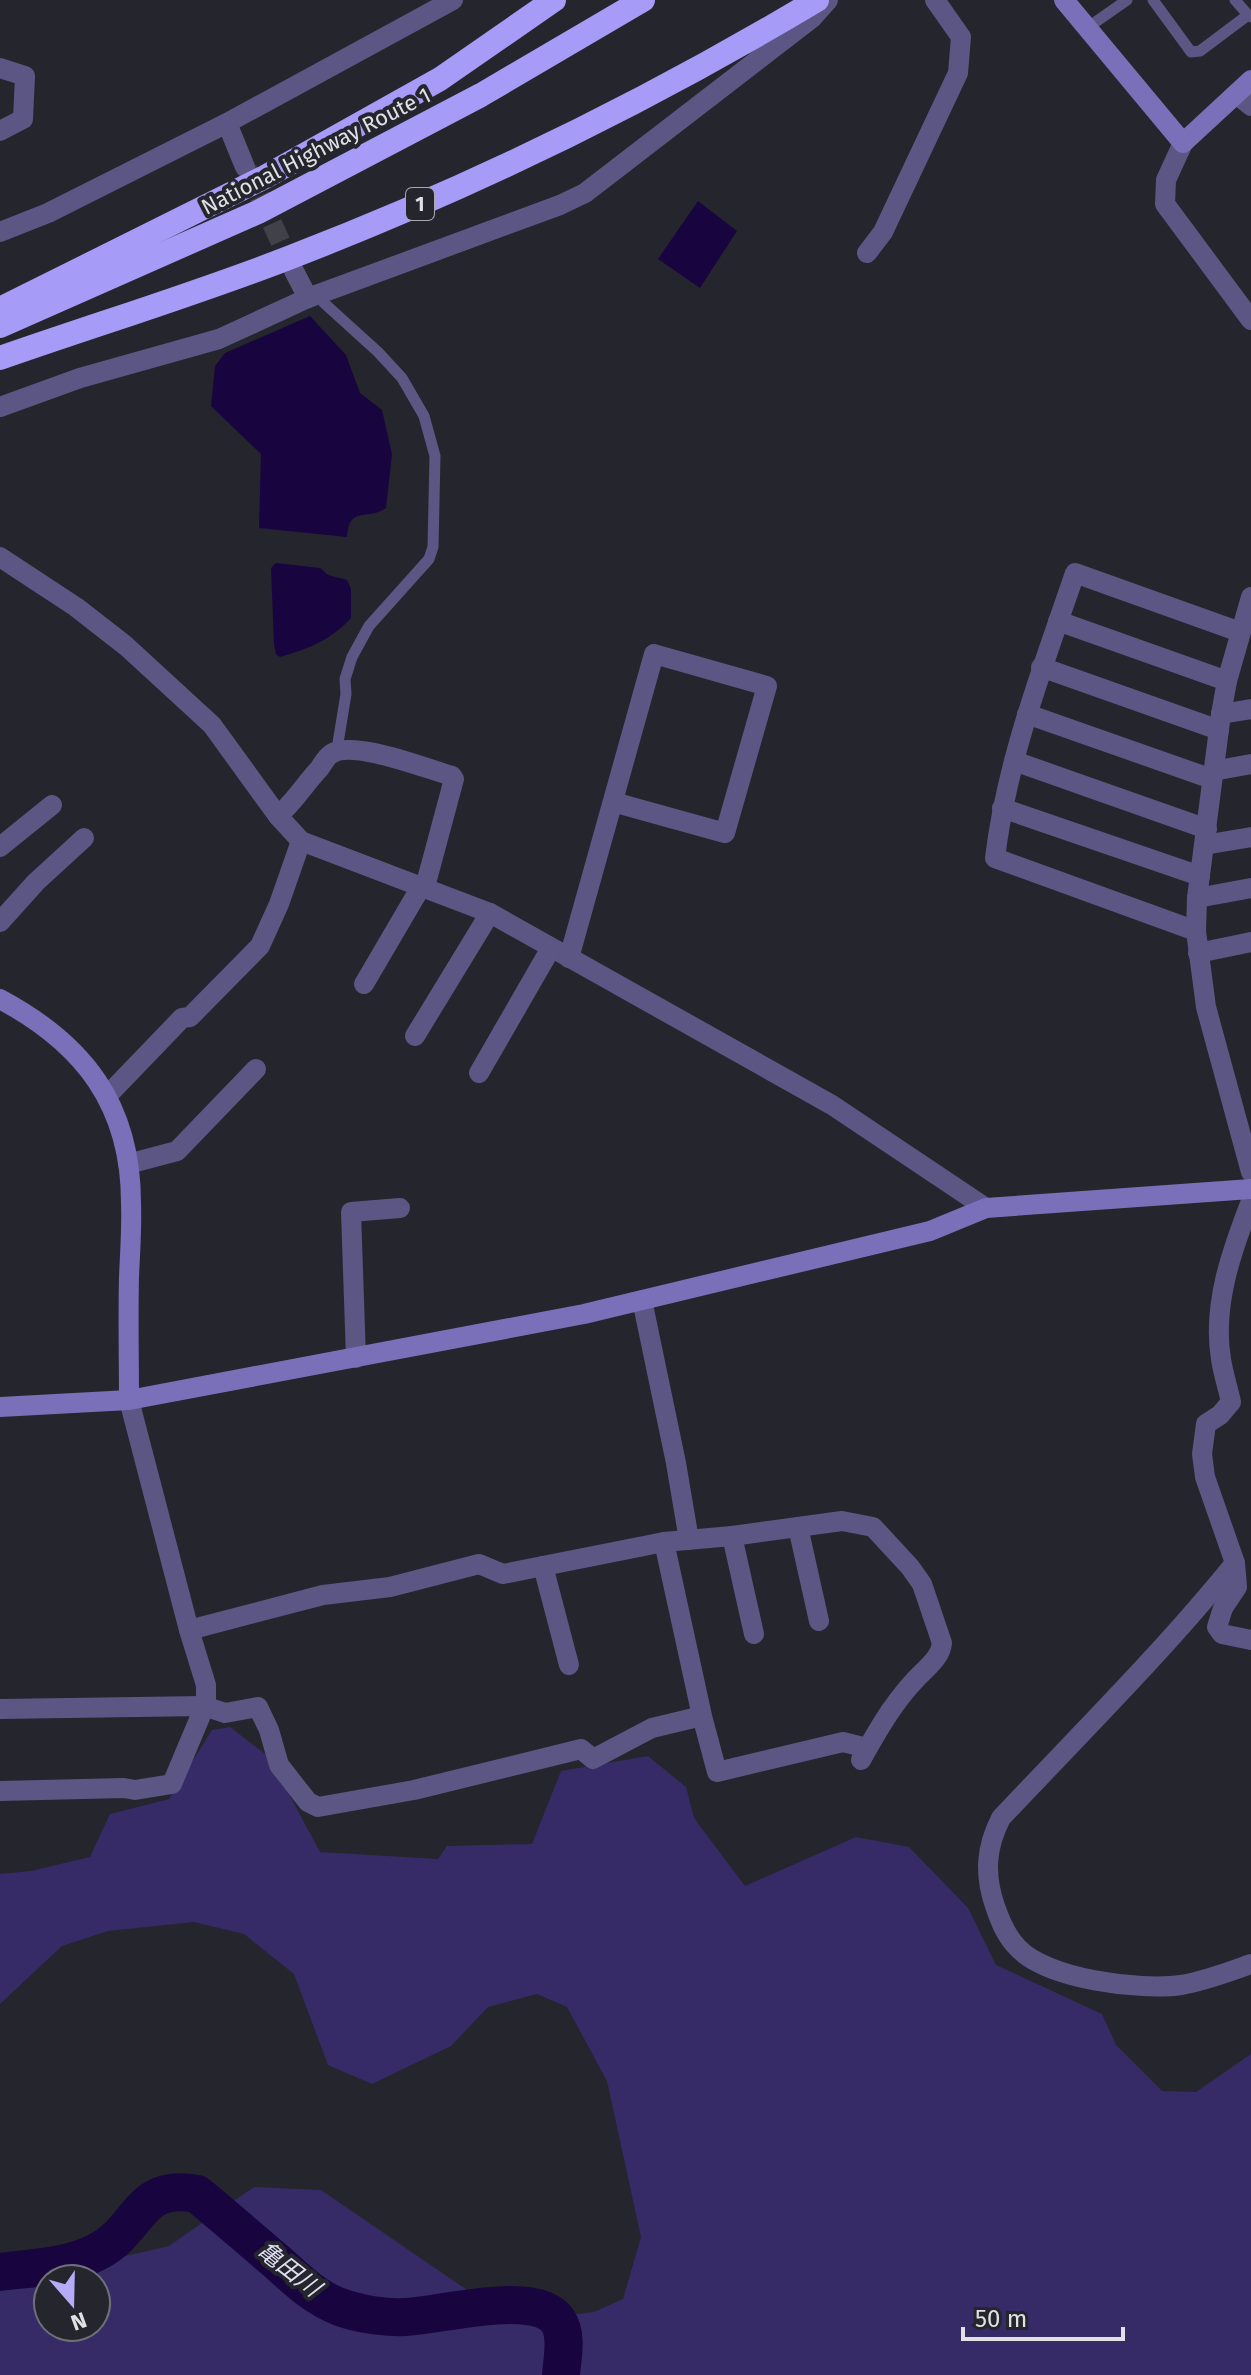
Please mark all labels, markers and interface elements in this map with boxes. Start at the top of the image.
street label: National Highway Route 1 [197,82,435,220]
road number: 1 [406,188,434,220]
water label: 亀田川 [252,2236,328,2304]
north arrow [32,2263,112,2343]
scale bar [963,2291,1123,2341]
text: 50 m [975,2305,1027,2333]
text: N [67,2306,90,2337]

